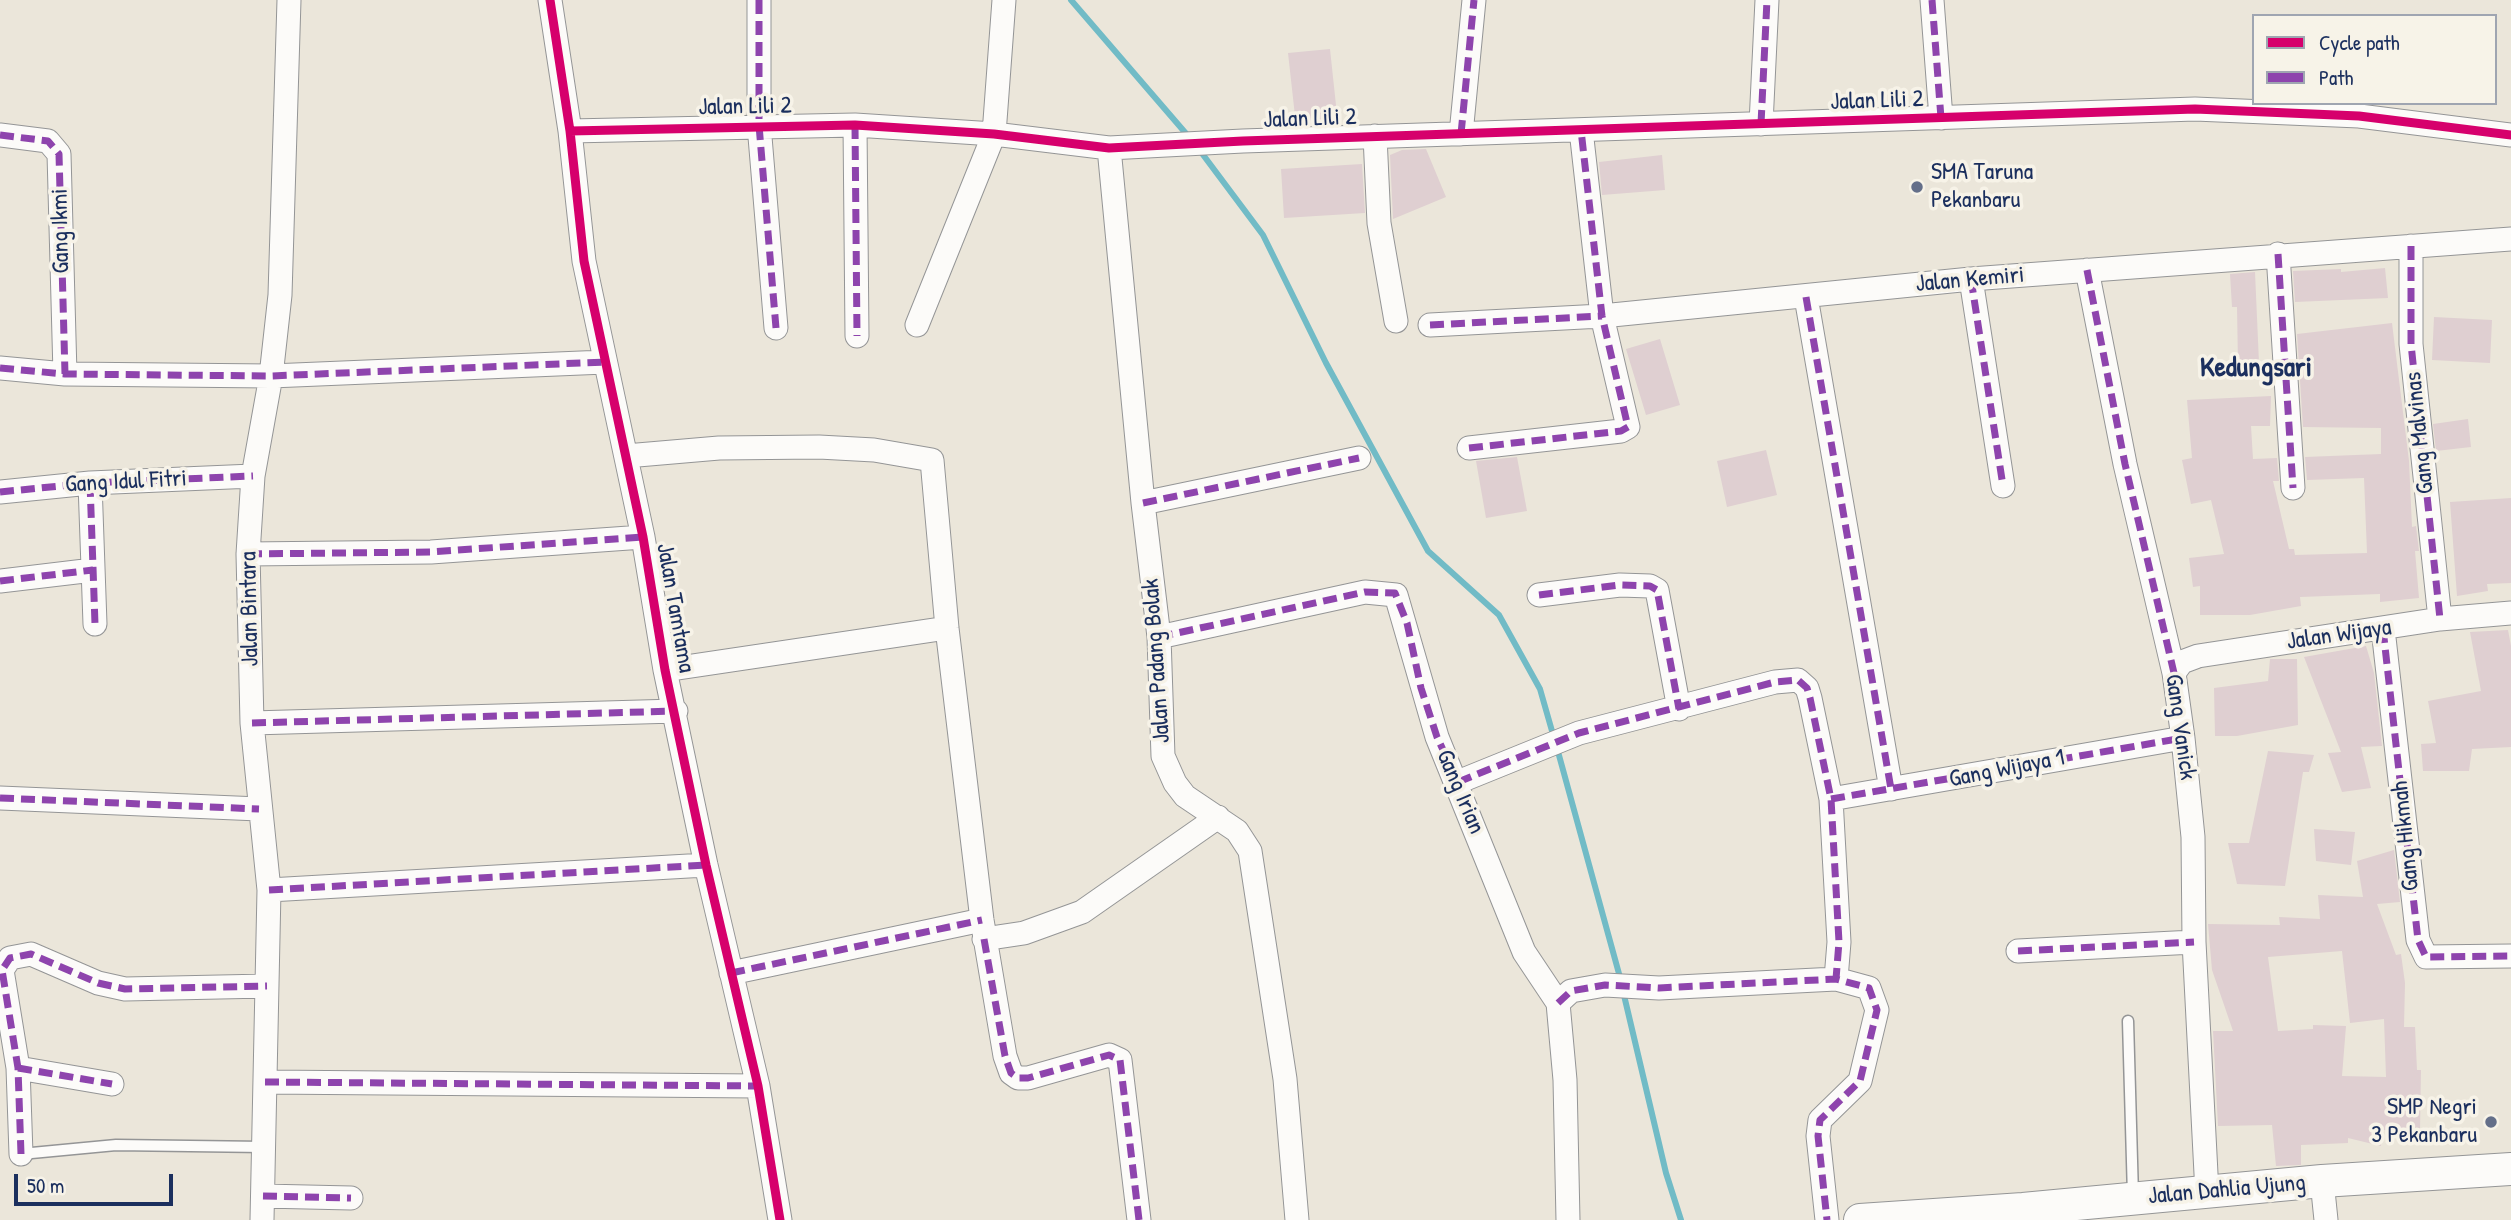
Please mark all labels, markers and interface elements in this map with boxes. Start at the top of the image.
legend [2252,14,2497,105]
text: Cycle path [2319,28,2400,57]
text: Path [2319,63,2353,92]
street label: Jalan Lili 2 [1830,85,1924,117]
street label: Jalan Lili 2 [698,92,792,122]
street label: Jalan Lili 2 [1263,103,1357,135]
place label: SMA Taruna Pekanbaru [1931,159,2033,215]
marker: SMA Taruna Pekanbaru [1909,179,1925,195]
street label: Gang Ikmi [46,188,76,274]
street label: Jalan Kemiri [1915,261,2025,299]
district label: Kedungsari [2200,352,2312,386]
street label: Gang Malvinas [2399,371,2441,495]
street label: Gang Idul Fitri [64,464,188,500]
street label: Jalan Tamtama [649,541,701,675]
street label: Jalan Bintara [235,551,265,667]
street label: Jalan Padang Bolak [1137,578,1177,744]
street label: Jalan Wijaya [2285,613,2393,657]
street label: Gang Vanick [2158,672,2202,782]
street label: Gang Wijaya 1 [1947,744,2067,794]
street label: Gang Irian [1429,746,1491,838]
street label: Gang Hikmah [2386,780,2426,892]
place label: SMP Negri 3 Pekanbaru [2371,1094,2477,1150]
marker: SMP Negri 3 Pekanbaru [2483,1114,2499,1130]
scale bar [18,1160,177,1204]
street label: Jalan Dahlia Ujung [2147,1169,2307,1211]
text: 50 m [27,1171,64,1200]

